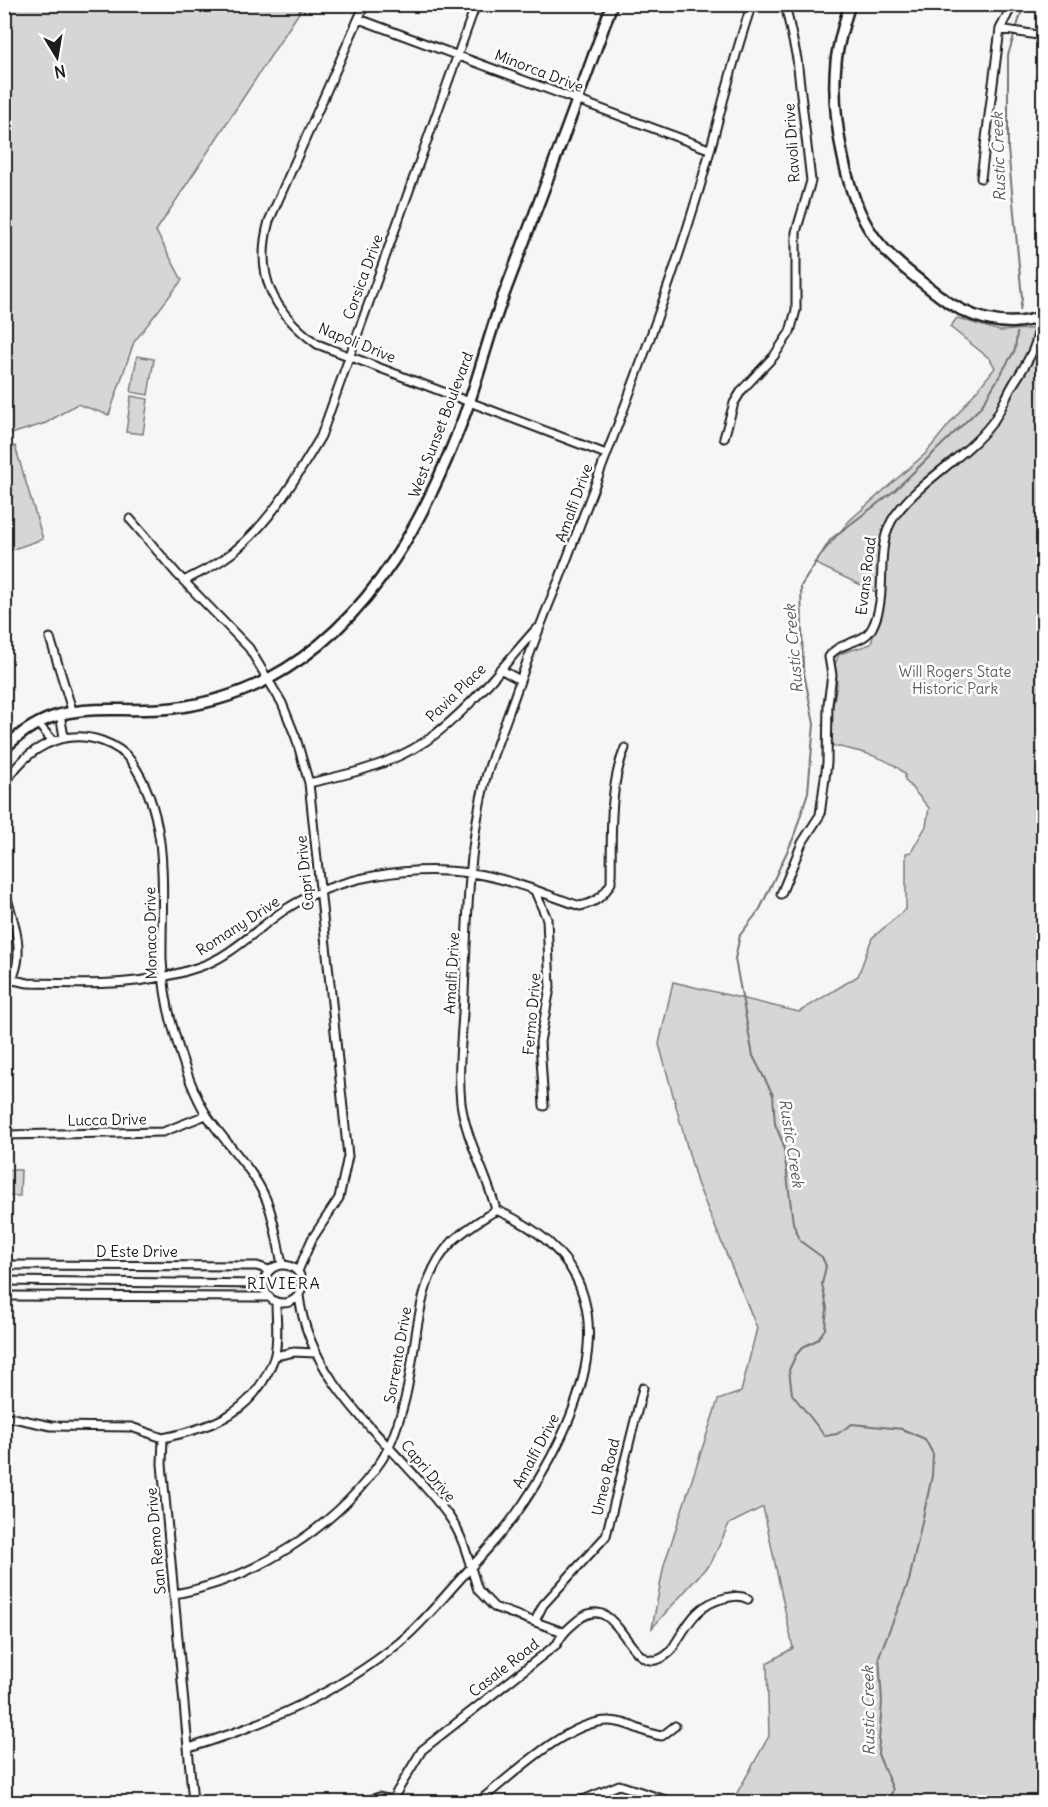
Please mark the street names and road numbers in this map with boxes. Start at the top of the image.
street label: Minorca Drive [492,45,586,96]
street label: Ravoli Drive [779,103,804,183]
street label: Corsica Drive [338,231,387,322]
street label: Napoli Drive [316,318,399,367]
street label: West Sunset Boulevard [404,349,477,501]
street label: Amalfi Drive [551,461,596,545]
street label: Evans Road [851,536,880,616]
street label: Pavia Place [422,659,490,726]
street label: Capri Drive [291,835,318,912]
street label: Monaco Drive [140,887,161,979]
street label: Romany Drive [192,892,283,960]
street label: Amalfi Drive [440,932,463,1014]
street label: Fermo Drive [518,972,545,1056]
street label: Lucca Drive [67,1109,147,1130]
street label: D Este Drive [96,1242,178,1261]
street label: Sorrento Drive [380,1305,415,1405]
street label: Amalfi Drive [508,1410,563,1491]
street label: Capri Drive [397,1436,460,1506]
street label: Umeo Road [587,1436,624,1517]
street label: San Remo Drive [141,1487,170,1595]
street label: Casale Road [465,1634,543,1701]

